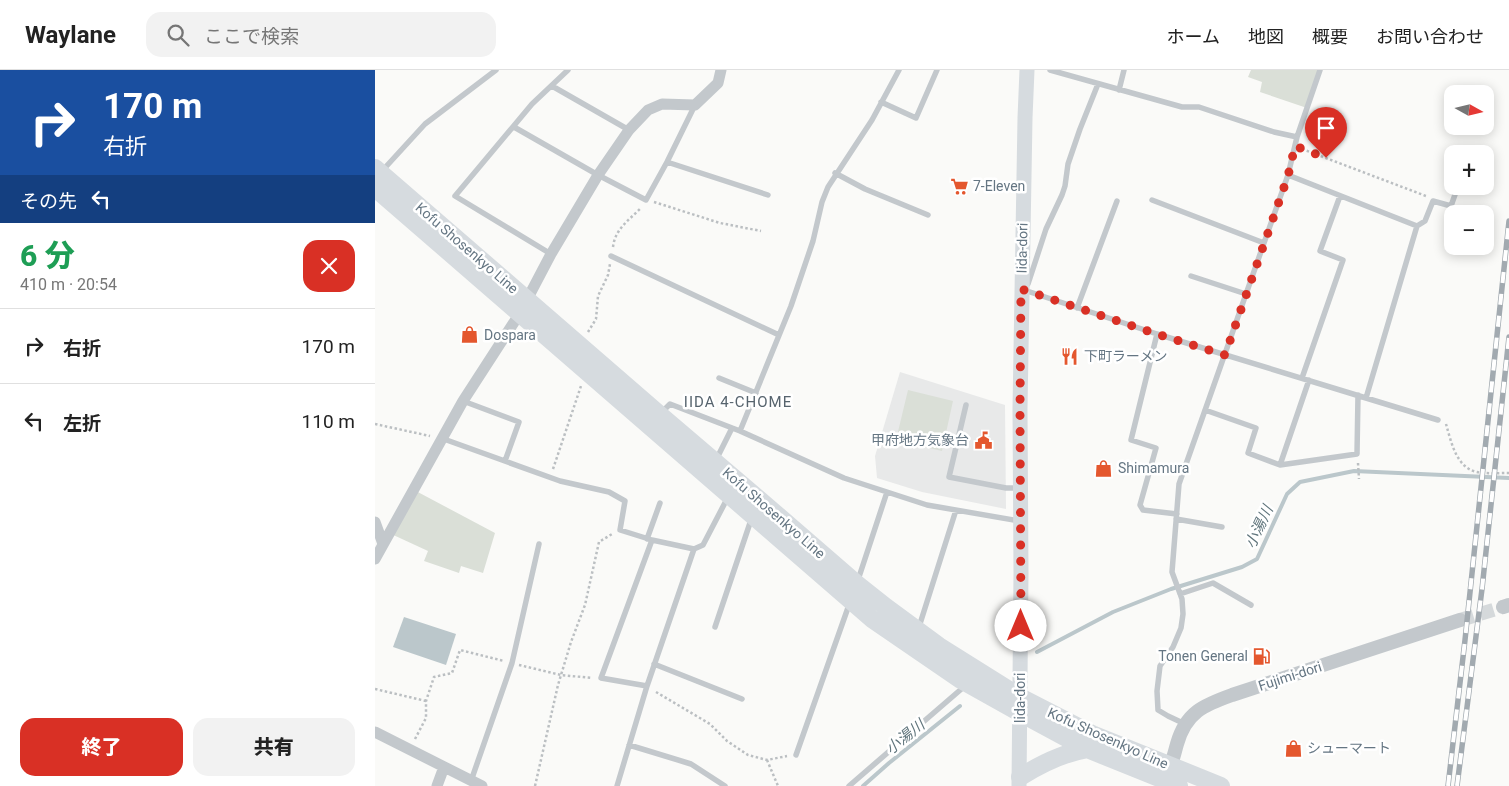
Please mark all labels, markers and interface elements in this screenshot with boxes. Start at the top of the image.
search box [146,12,496,57]
text: Waylane [25,21,116,49]
icon: search [164,21,192,49]
text: ここで検索 [204,25,299,48]
text: ホーム [1167,26,1220,47]
text: 地図 [1248,26,1284,47]
text: 概要 [1312,26,1348,47]
text: お問い合わせ [1376,26,1484,47]
north arrow [1444,85,1494,135]
map controls [1444,85,1494,255]
text: 170 m [103,86,202,127]
icon: right [20,90,85,155]
pin [1305,107,1347,158]
icon: arrive [1312,114,1340,142]
text: 右折 [103,134,147,159]
button: + [1444,145,1494,195]
supermarket icon: 7-Eleven [949,176,969,196]
place label: 7-Eleven [973,178,1025,194]
icon: left [87,185,115,213]
text: その先 [20,190,77,213]
street label: Kofu Shosenkyo Line [413,199,521,297]
button: − [1444,205,1494,255]
street label: Iida-dori [1014,223,1030,273]
text: 6 分 [20,238,75,273]
button: close [303,240,355,292]
text: 410 m · 20:54 [20,275,117,294]
shop icon: Dospara [460,325,480,345]
place label: Dospara [484,327,536,343]
icon: right [20,332,48,360]
text: 170 m [302,335,355,358]
text: 右折 [63,337,101,360]
restaurant icon: 下町ラーメン [1060,346,1080,366]
place label: 下町ラーメン [1084,348,1167,364]
district label: IIDA 4-CHOME [684,393,792,411]
icon: left [20,407,48,435]
text: 110 m [302,410,355,433]
text: 左折 [63,412,101,435]
public building icon: 甲府地方気象台 [973,430,993,450]
place label: 甲府地方気象台 [871,432,969,448]
shop icon: Shimamura [1094,458,1114,478]
place label: Shimamura [1118,460,1189,476]
street label: Kofu Shosenkyo Line [720,464,828,562]
water label: 小湯川 [1241,501,1278,551]
position arrow [994,599,1046,651]
fuel station icon: Tonen General [1252,646,1272,666]
place label: Tonen General [1158,648,1248,664]
street label: Fujimi-dori [1256,658,1324,694]
street label: Iida-dori [1012,673,1028,723]
street label: Kofu Shosenkyo Line [1045,704,1171,772]
water label: 小湯川 [882,715,930,758]
button: 終了 [20,718,183,776]
button: 共有 [193,718,355,776]
shop icon: シューマート [1283,738,1303,758]
place label: シューマート [1307,740,1391,756]

